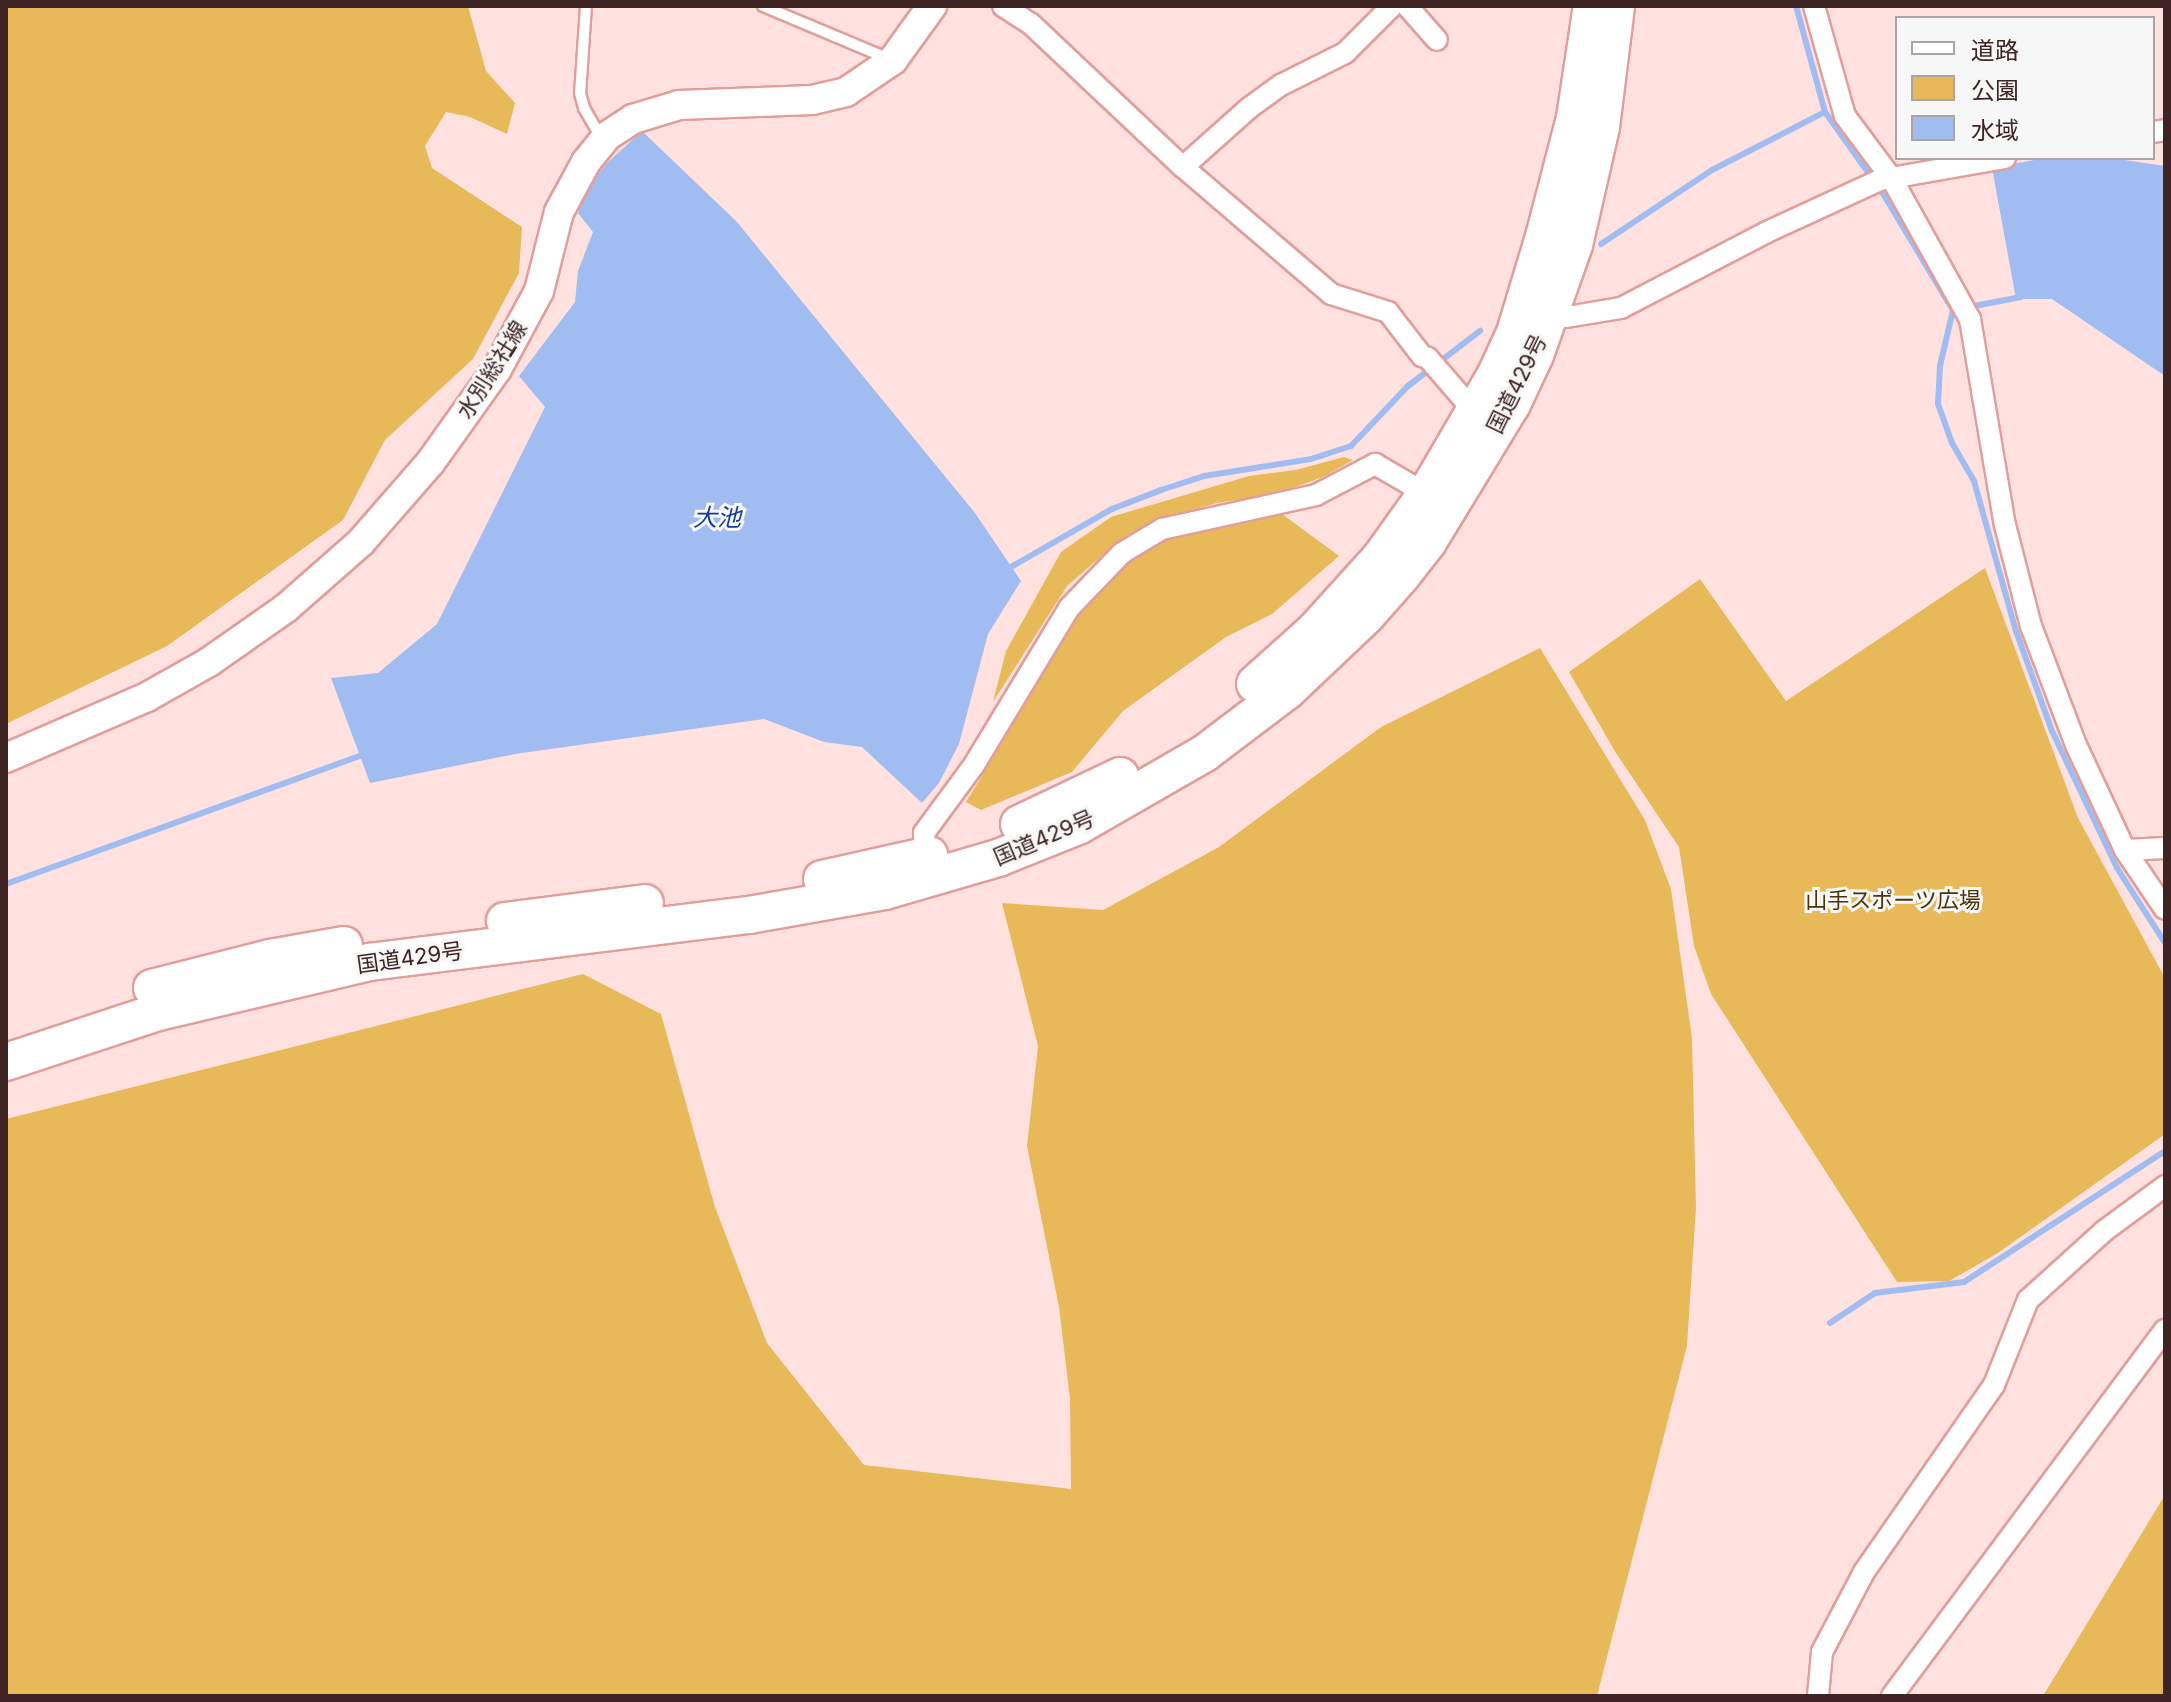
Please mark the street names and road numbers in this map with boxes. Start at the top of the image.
street label: 水別総社線 [452,316,532,424]
street label: 国道429号 [1482,330,1552,438]
street label: 国道429号 [989,805,1099,871]
street label: 国道429号 [355,937,465,979]

